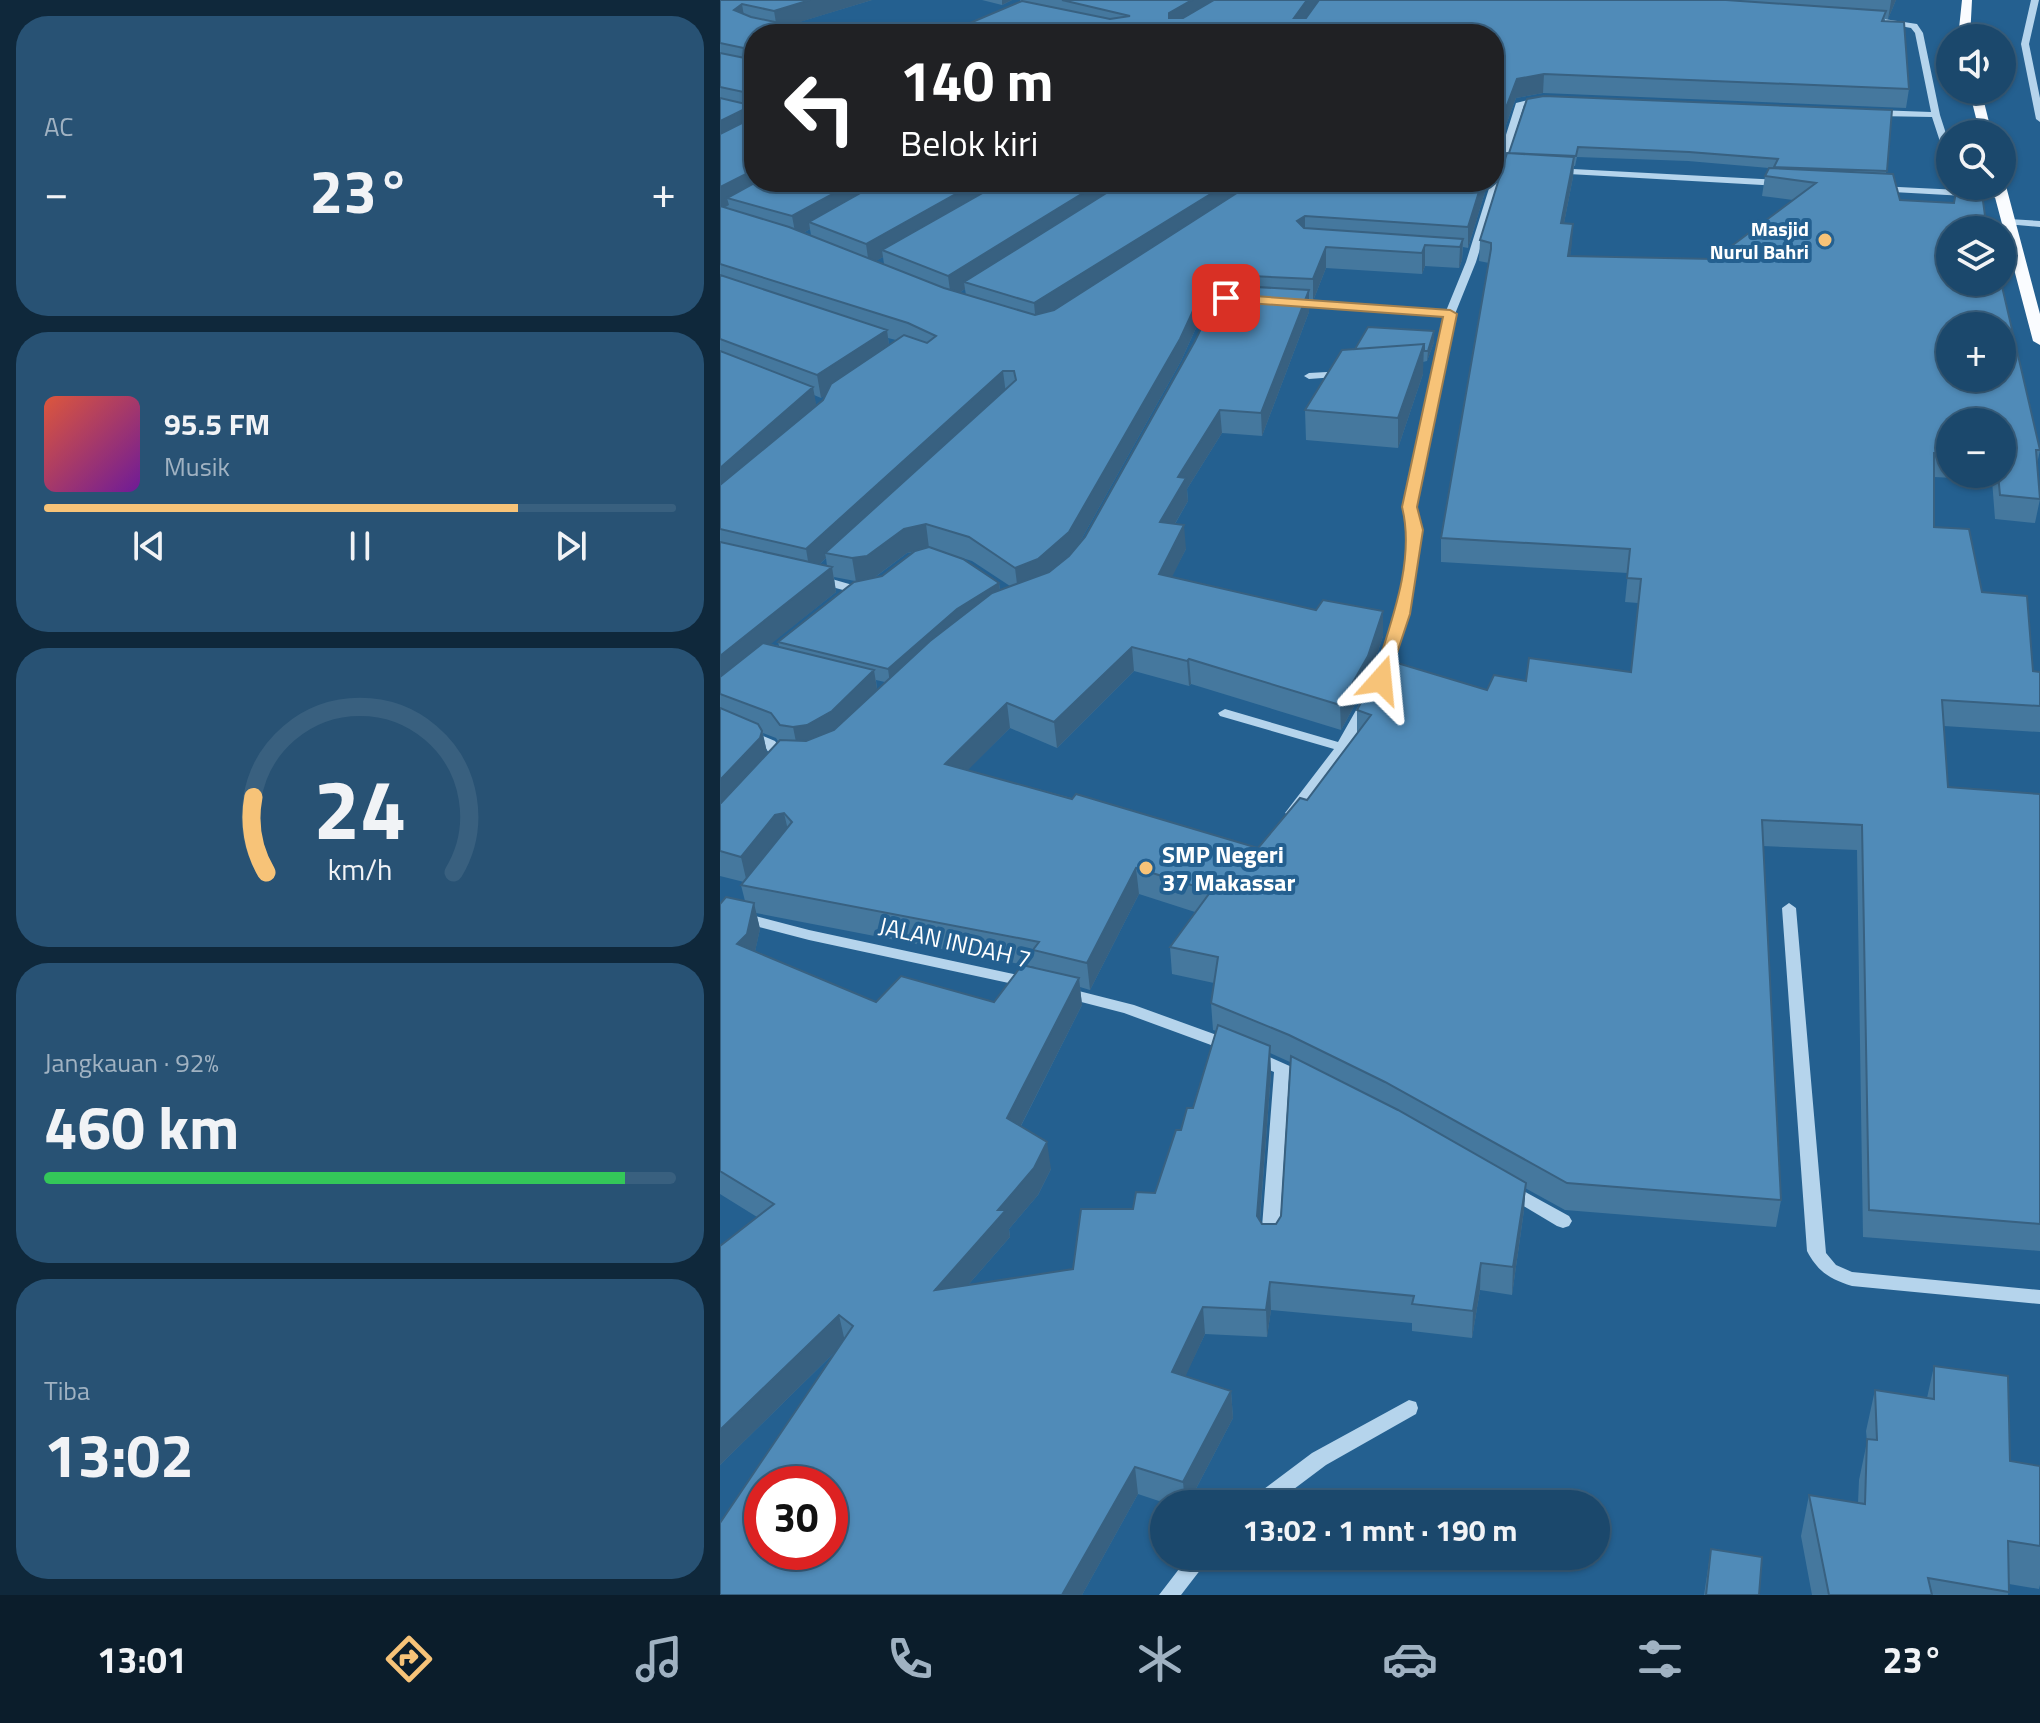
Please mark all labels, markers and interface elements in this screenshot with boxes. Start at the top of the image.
map controls [1936,24,2016,488]
button: sound [1936,24,2016,104]
text: 140 m [900,38,1053,123]
icon: left [768,56,872,160]
text: AC [44,107,73,146]
text: Belok kiri [900,115,1038,170]
button: search [1936,120,2016,200]
text: 23° [310,145,410,236]
text: − [44,158,69,225]
text: + [651,158,676,225]
place label: Masjid Nurul Bahri [1710,213,1809,267]
button: layers [1936,216,2016,296]
marker: Masjid Nurul Bahri [1816,231,1834,249]
pin [1192,264,1260,332]
icon: arrive [1204,276,1248,320]
button: + [1936,312,2016,392]
text: 95.5 FM [164,401,270,447]
button: − [1936,408,2016,488]
text: Musik [164,447,230,486]
icon: previous [127,524,171,568]
icon: pause [338,524,382,568]
icon: next [549,524,593,568]
position arrow [1339,638,1423,722]
text: 24 [313,745,407,871]
place label: SMP Negeri 37 Makassar [1162,836,1296,900]
text: km/h [328,849,392,892]
marker: SMP Negeri 37 Makassar [1137,859,1155,877]
street label: JALAN INDAH 7 [875,907,1035,977]
text: Jangkauan · 92% [44,1043,219,1082]
text: 460 km [44,1081,239,1172]
text: Tiba [44,1371,90,1410]
text: 13:02 [44,1409,194,1500]
speed limit sign: 30 [744,1466,848,1570]
text: 13:02 · 1 mnt · 190 m [1243,1507,1517,1553]
icon: directions [381,1631,437,1687]
icon: music [631,1631,687,1687]
icon: phone [882,1631,938,1687]
icon: climate [1132,1631,1188,1687]
icon: car [1382,1631,1438,1687]
icon: filters [1632,1631,1688,1687]
text: 13:01 [97,1632,187,1687]
text: 23° [1882,1632,1943,1687]

